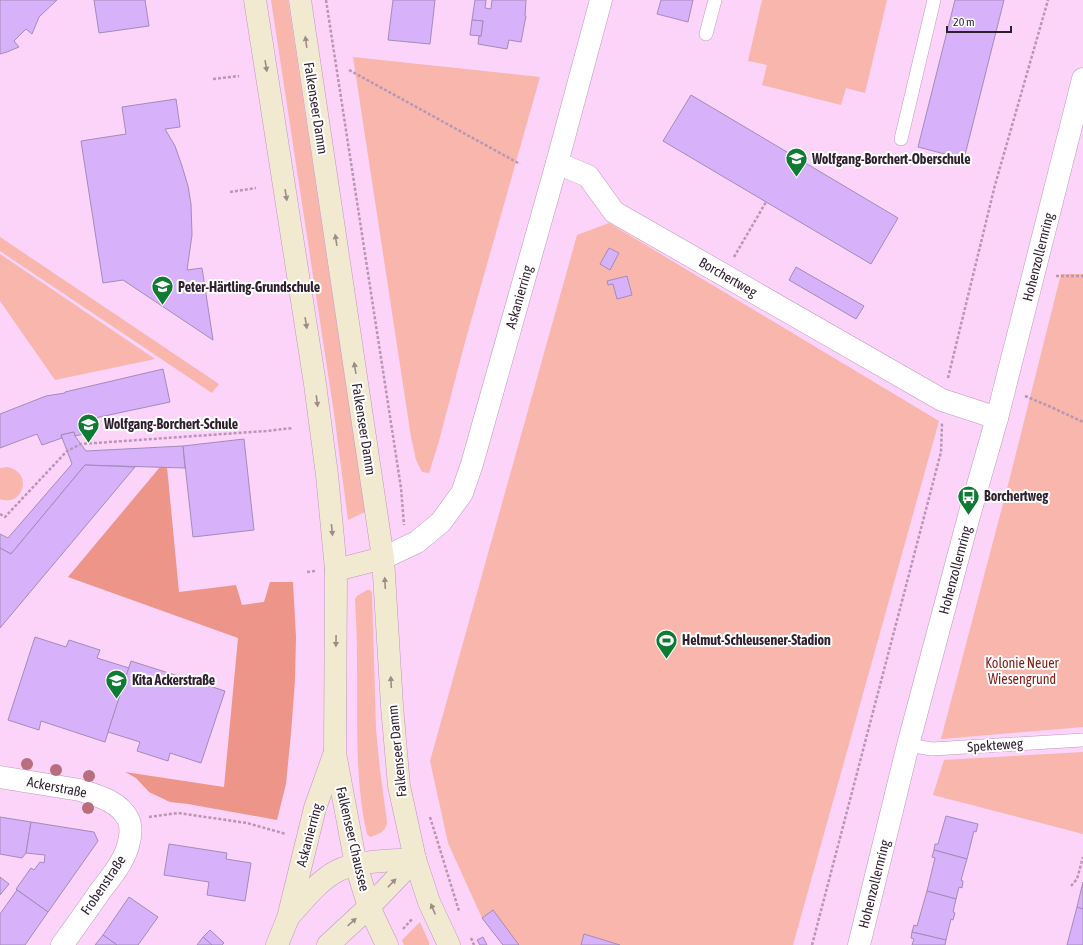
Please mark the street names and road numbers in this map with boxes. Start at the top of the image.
street label: Falkenseer Damm [301,61,331,155]
street label: Hohenzollernring [1019,211,1057,303]
street label: Borchertweg [696,254,760,300]
street label: Askanierring [502,263,536,331]
street label: Falkenseer Damm [349,382,379,476]
street label: Hohenzollernring [936,524,974,616]
street label: Falkenseer Damm [384,704,410,798]
street label: Spekteweg [967,735,1023,755]
street label: Ackerstraße [26,773,88,801]
street label: Falkenseer Chaussee [333,785,373,893]
street label: Askanierring [293,801,325,869]
street label: Hohenzollernring [855,838,893,930]
street label: Frobenstraße [77,852,129,918]

